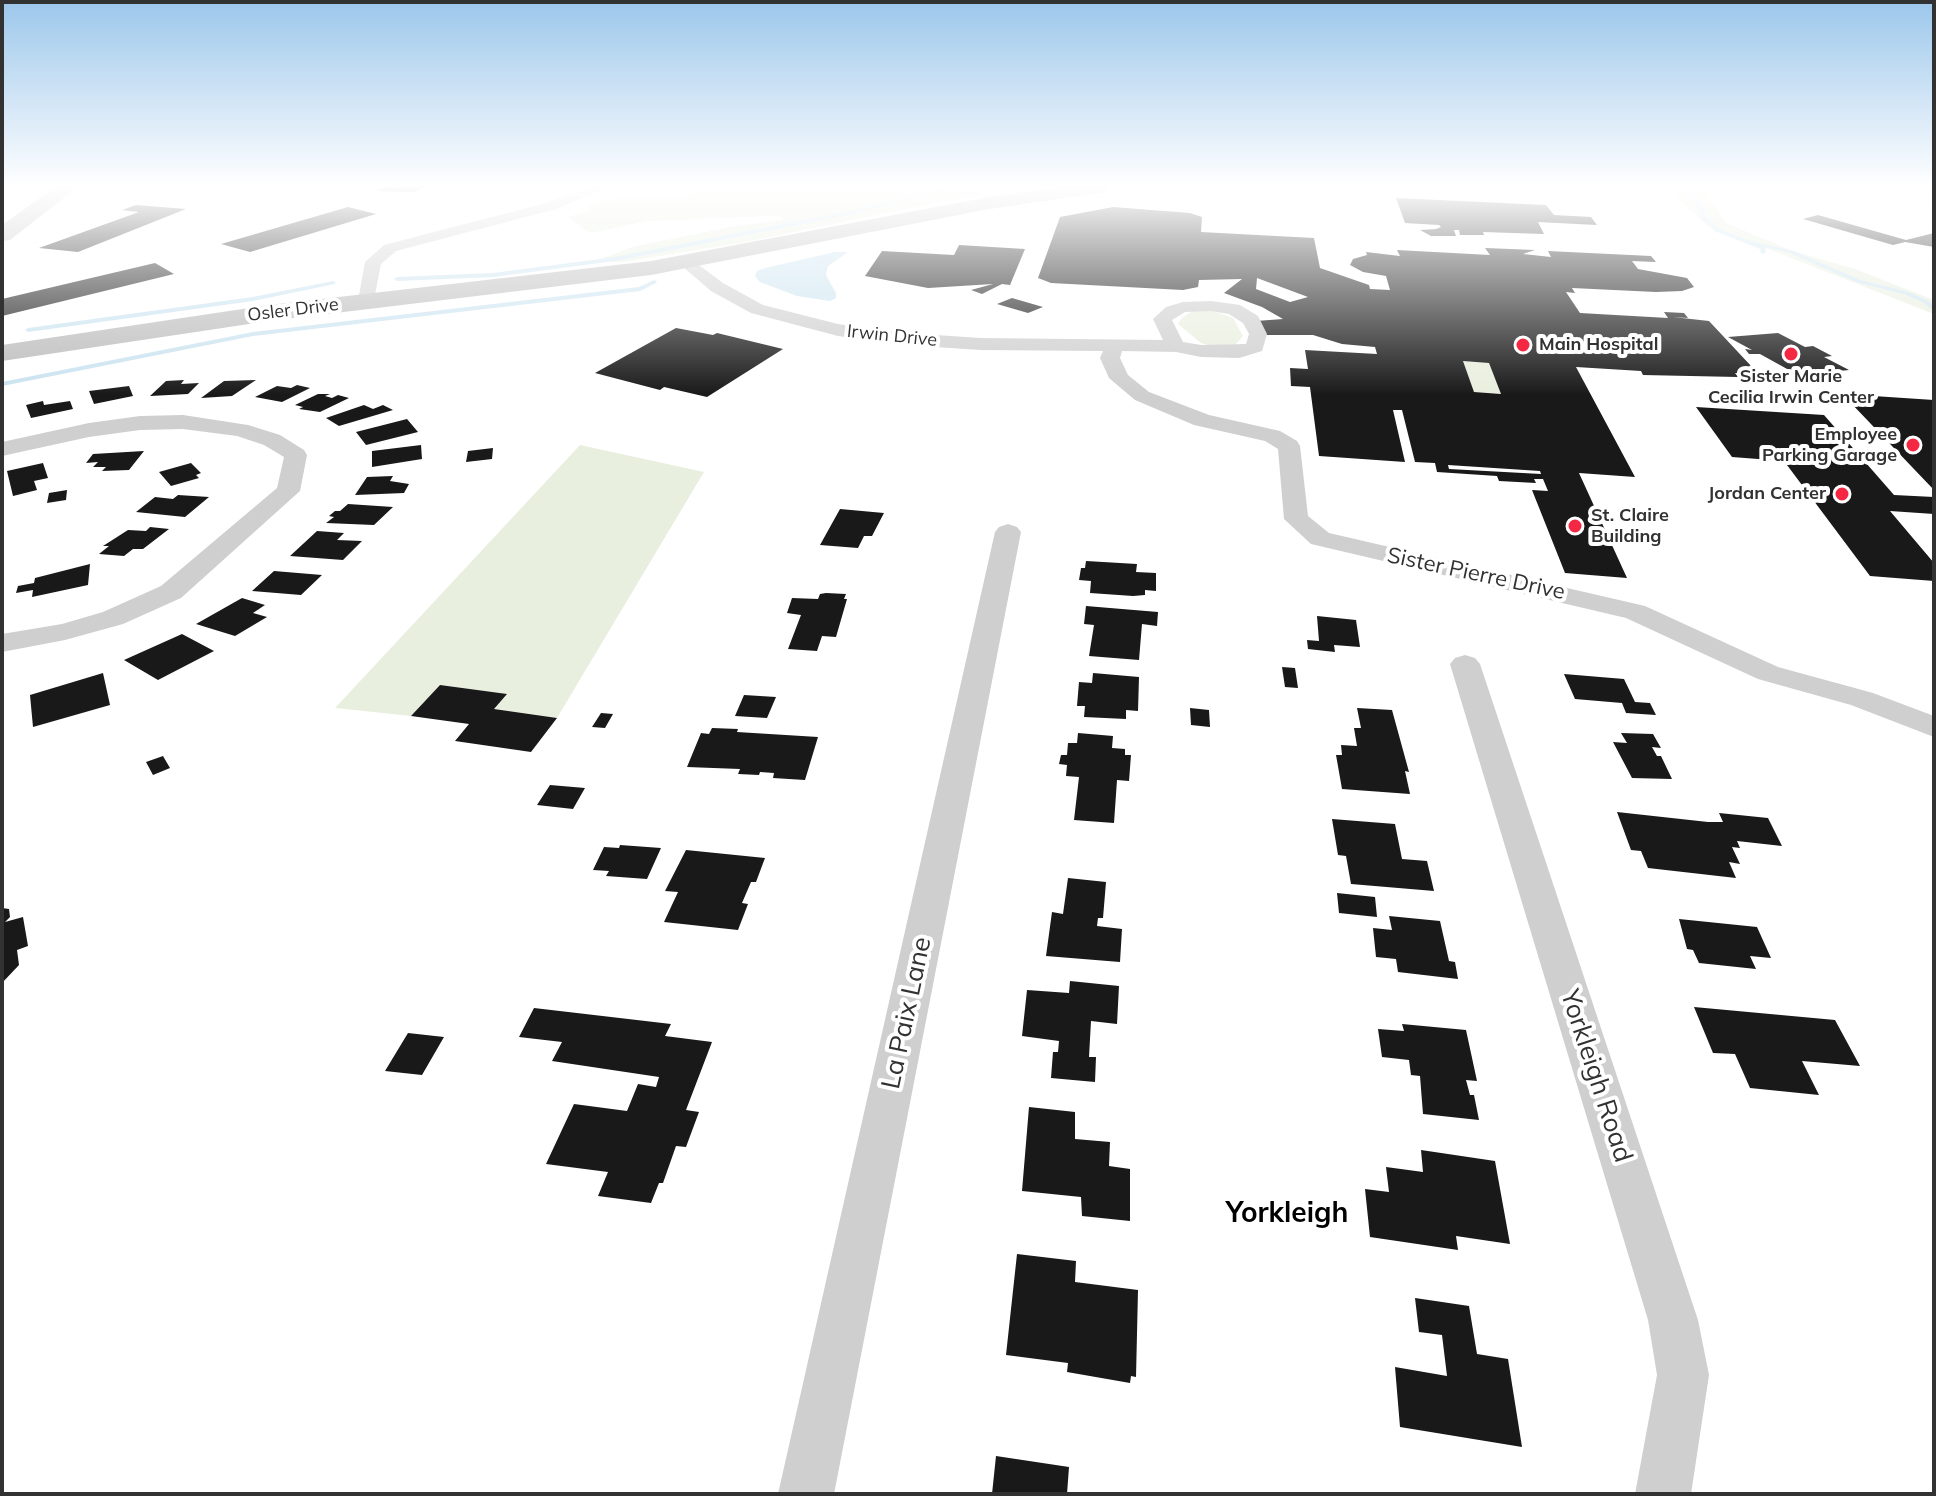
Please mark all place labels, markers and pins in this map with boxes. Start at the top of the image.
place label: Main Hospital [1539,334,1658,356]
marker: Main Hospital [1514,336,1532,354]
marker: Sister Marie Cecilia Irwin Center [1782,345,1800,363]
place label: Sister Marie Cecilia Irwin Center [1708,366,1874,408]
place label: Employee Parking Garage [1762,424,1897,466]
marker: Employee Parking Garage [1904,436,1922,454]
place label: Jordan Center [1708,483,1826,505]
marker: Jordan Center [1833,485,1851,503]
place label: St. Claire Building [1591,505,1669,548]
marker: St. Claire Building [1566,517,1584,535]

